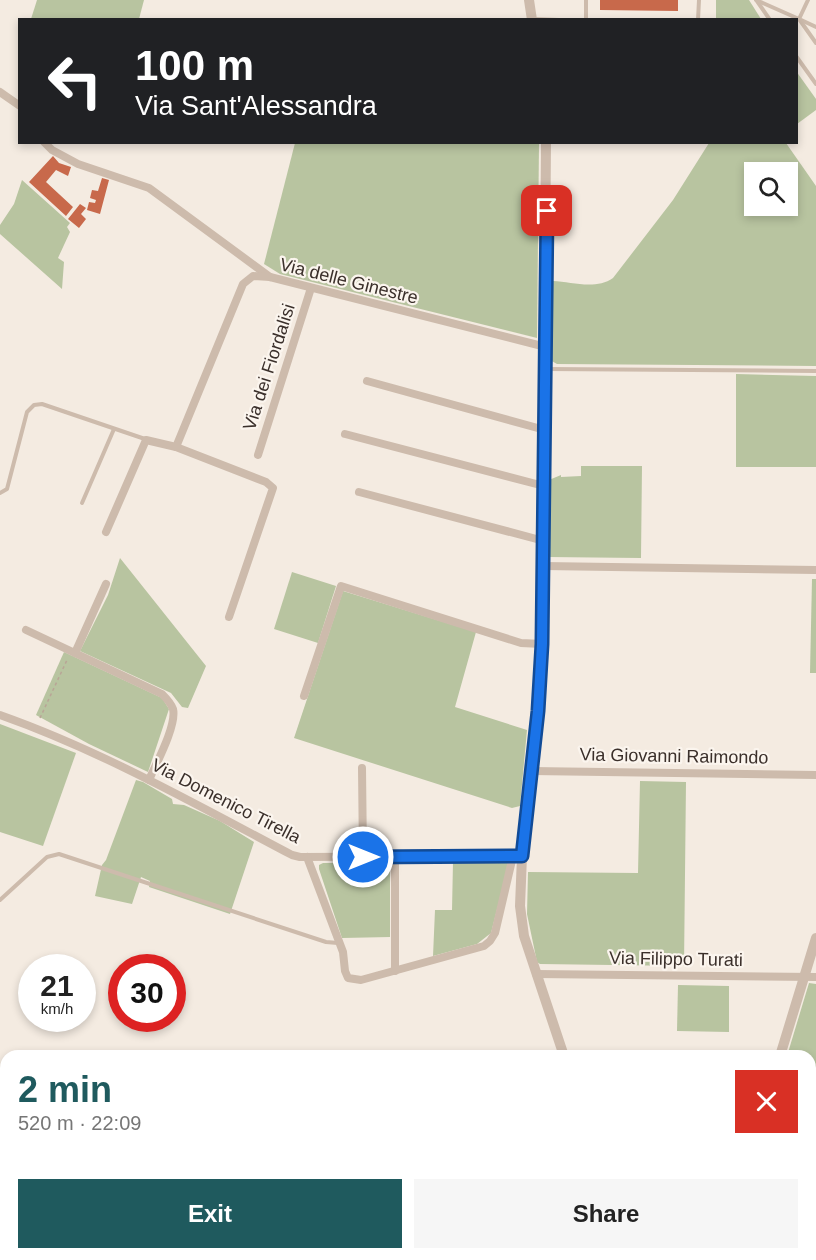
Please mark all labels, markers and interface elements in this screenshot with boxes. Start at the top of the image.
icon: left [36,42,114,120]
text: 100 m [135,42,254,89]
text: Via Sant'Alessandra [135,91,377,121]
map controls [744,162,798,216]
button: search [744,162,798,216]
pin [521,185,572,236]
icon: arrive [530,194,563,227]
street label: Via delle Ginestre [278,254,420,308]
street label: Via dei Fiordalisi [239,301,299,433]
street label: Via Giovanni Raimondo [579,744,769,768]
street label: Via Domenico Tirella [148,755,305,848]
position arrow [331,825,395,889]
street label: Via Filippo Turati [609,948,743,970]
speed limit sign: 30 [108,954,186,1032]
text: 21 [40,969,74,1002]
text: km/h [41,1000,73,1017]
text: 2 min [18,1069,112,1110]
button: close [735,1070,798,1133]
text: 520 m · 22:09 [18,1112,141,1134]
button: Exit [18,1179,402,1248]
button: Share [414,1179,798,1248]

